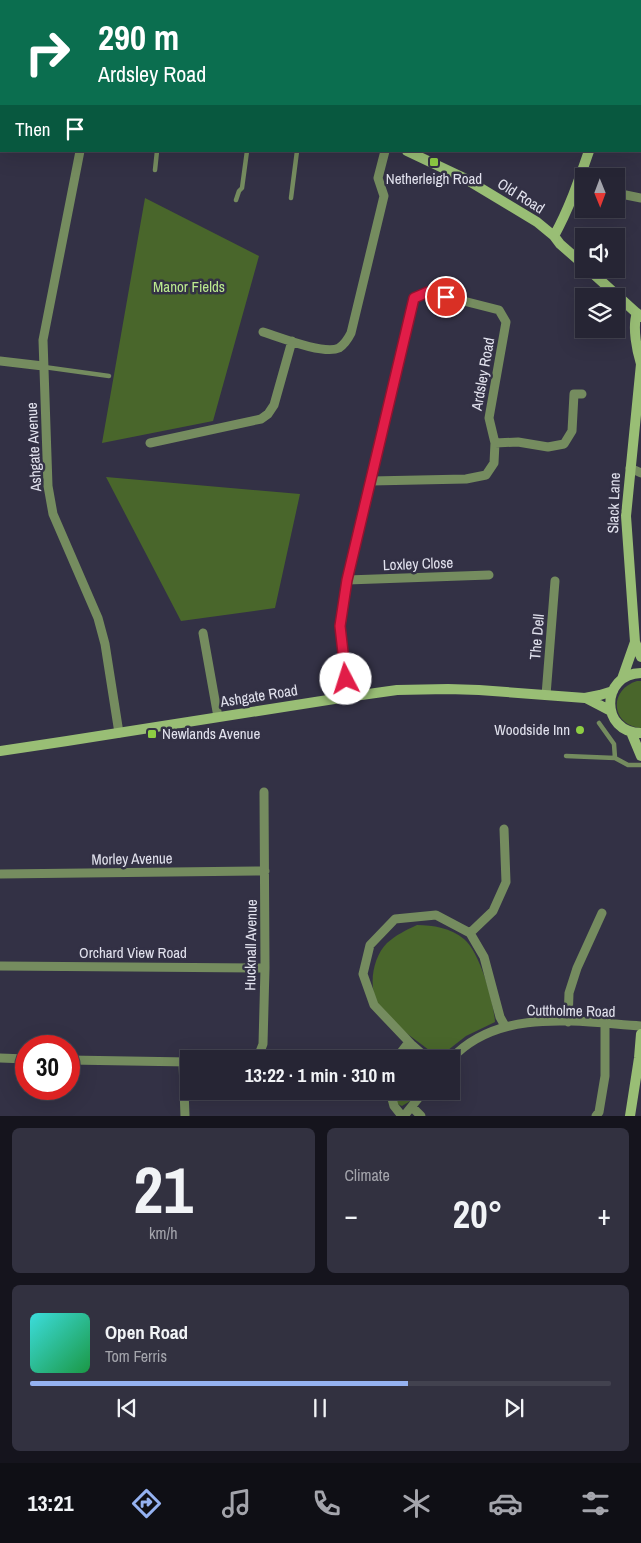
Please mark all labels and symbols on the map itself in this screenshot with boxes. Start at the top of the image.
marker: Netherleigh Road [428,156,440,168]
place label: Netherleigh Road [386,168,482,189]
north arrow [575,168,625,218]
street label: Old Road [494,173,549,218]
park label: Manor Fields [153,276,225,297]
pin [425,276,467,318]
street label: Ardsley Road [466,336,499,413]
street label: Ashgate Avenue [21,402,46,493]
street label: Slack Lane [602,472,625,534]
street label: Loxley Close [382,552,454,575]
street label: The Dell [524,613,549,661]
position arrow [319,652,371,704]
street label: Ashgate Road [218,679,299,712]
place label: Woodside Inn [494,719,570,740]
place label: Newlands Avenue [162,723,260,744]
marker: Woodside Inn [574,724,586,736]
marker: Newlands Avenue [146,728,158,740]
street label: Morley Avenue [91,847,173,870]
street label: Hucknall Avenue [239,899,262,991]
street label: Orchard View Road [79,942,187,963]
street label: Cuttholme Road [526,999,616,1022]
speed limit sign: 30 [15,1035,80,1100]

